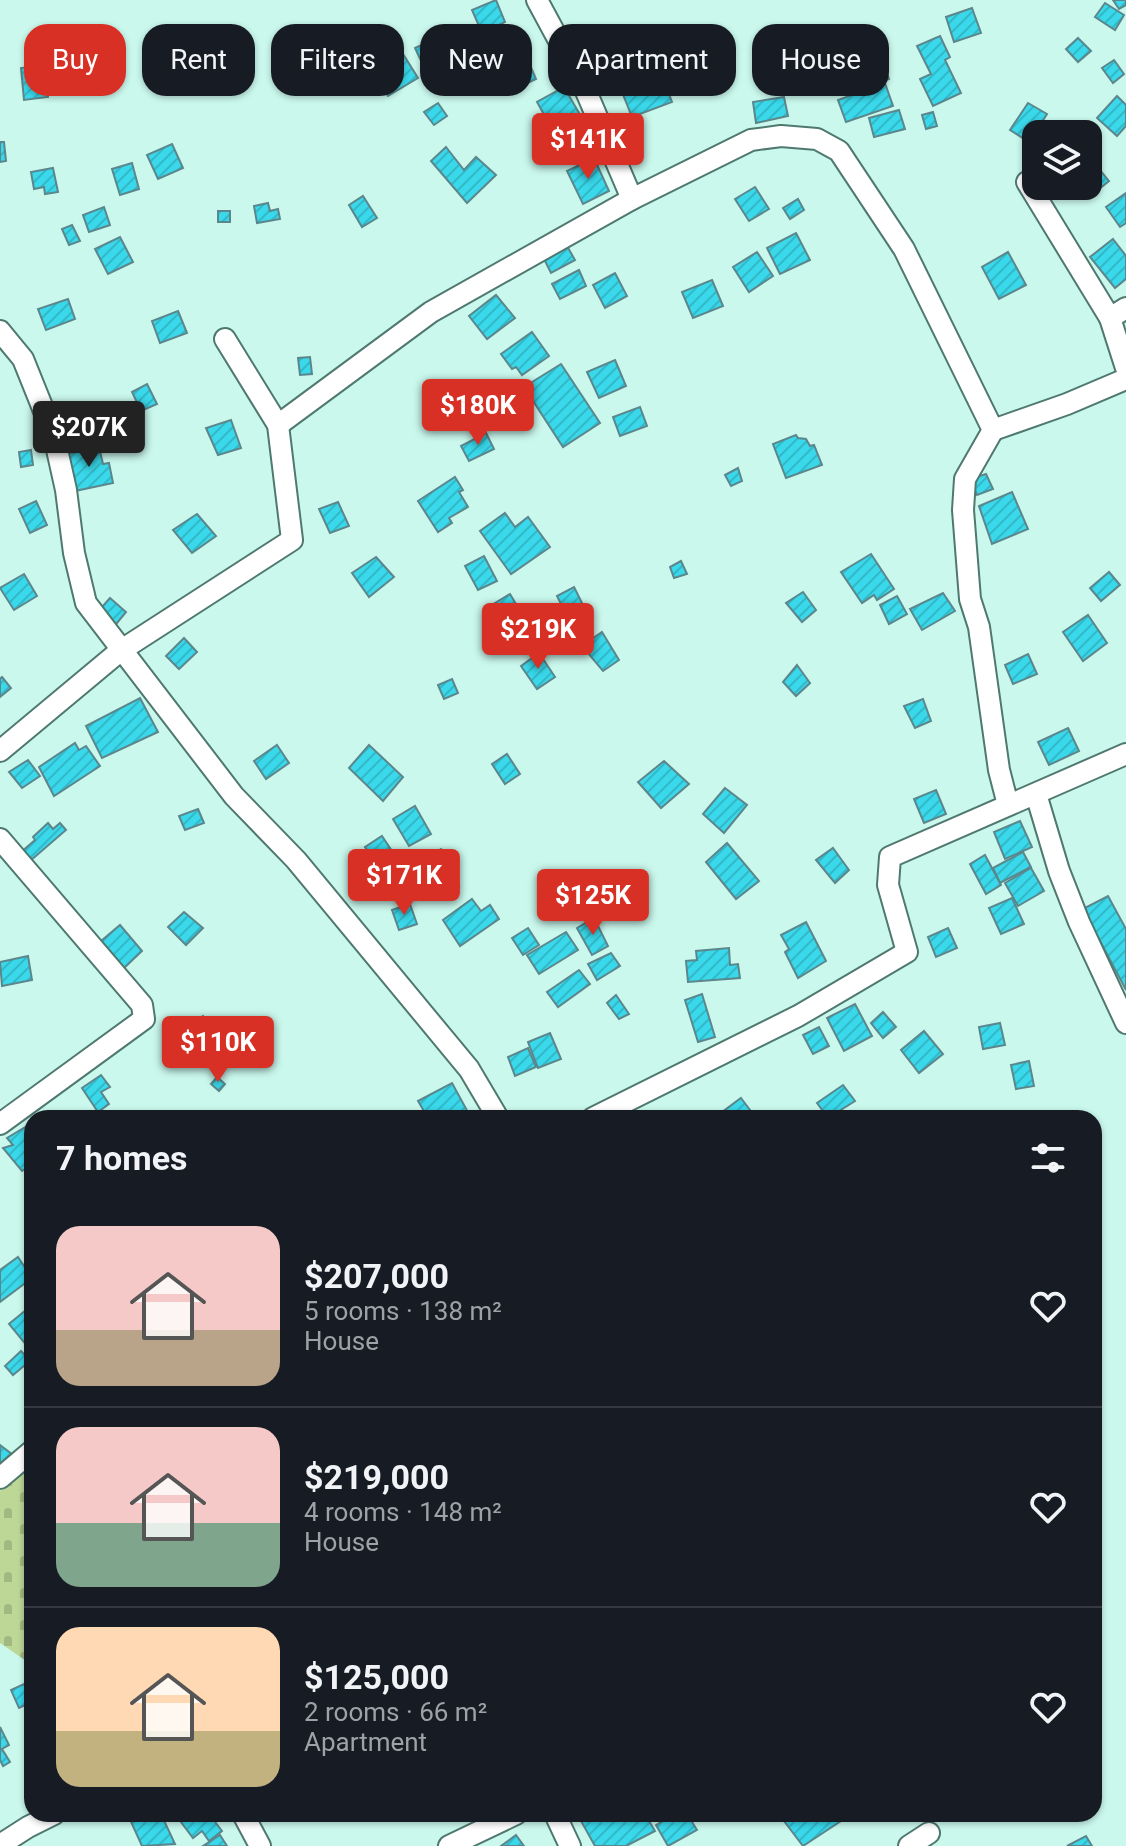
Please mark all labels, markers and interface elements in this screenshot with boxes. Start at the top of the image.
chip: Buy [24,24,126,96]
chip: Rent [142,24,255,96]
chip: Filters [271,24,404,96]
chip: New [420,24,532,96]
chip: Apartment [548,24,736,96]
chip: House [752,24,889,96]
pin: $141K [532,113,644,181]
map controls [1022,120,1102,200]
button: layers [1022,120,1102,200]
text: $141K [550,124,626,154]
pin: $180K [422,379,534,447]
text: $180K [440,390,516,420]
pin: $207K [33,401,145,469]
text: $207K [51,412,127,442]
pin: $219K [482,603,594,671]
text: $219K [500,614,576,644]
pin: $171K [348,849,460,917]
text: $171K [366,860,442,890]
pin: $125K [537,869,649,937]
text: $125K [555,880,631,910]
pin: $110K [162,1016,274,1084]
text: $110K [180,1027,256,1057]
icon: filters [1026,1136,1070,1180]
text: 7 homes [56,1138,187,1178]
text: $207,000 [304,1256,449,1296]
icon: home [120,1258,216,1354]
icon: heart [1026,1284,1070,1328]
text: 5 rooms · 138 m² [304,1296,502,1326]
text: House [304,1326,379,1356]
text: $219,000 [304,1457,449,1497]
icon: home [120,1459,216,1555]
icon: heart [1026,1485,1070,1529]
text: 4 rooms · 148 m² [304,1497,502,1527]
text: House [304,1527,379,1557]
text: $125,000 [304,1657,449,1697]
icon: home [120,1659,216,1755]
icon: heart [1026,1685,1070,1729]
text: 2 rooms · 66 m² [304,1697,487,1727]
text: Apartment [304,1727,427,1757]

